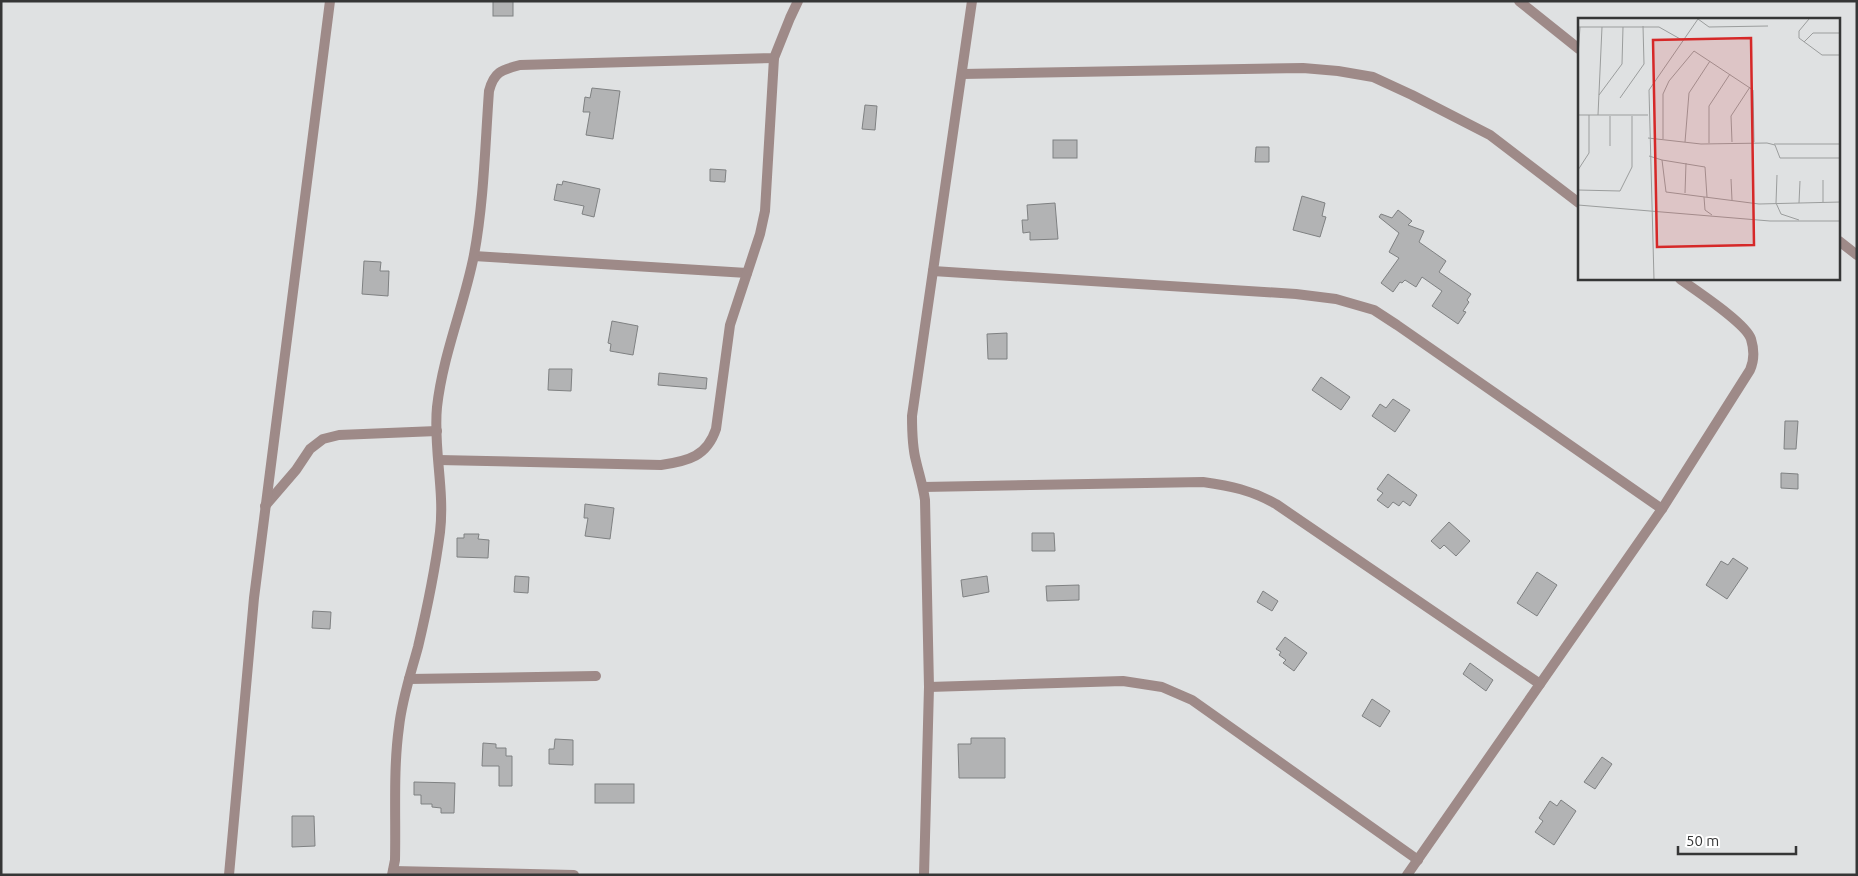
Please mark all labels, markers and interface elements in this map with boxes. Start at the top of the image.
inset map [1578,18,1840,280]
scale bar [1678,824,1796,856]
text: 50 m [1686,832,1719,849]

